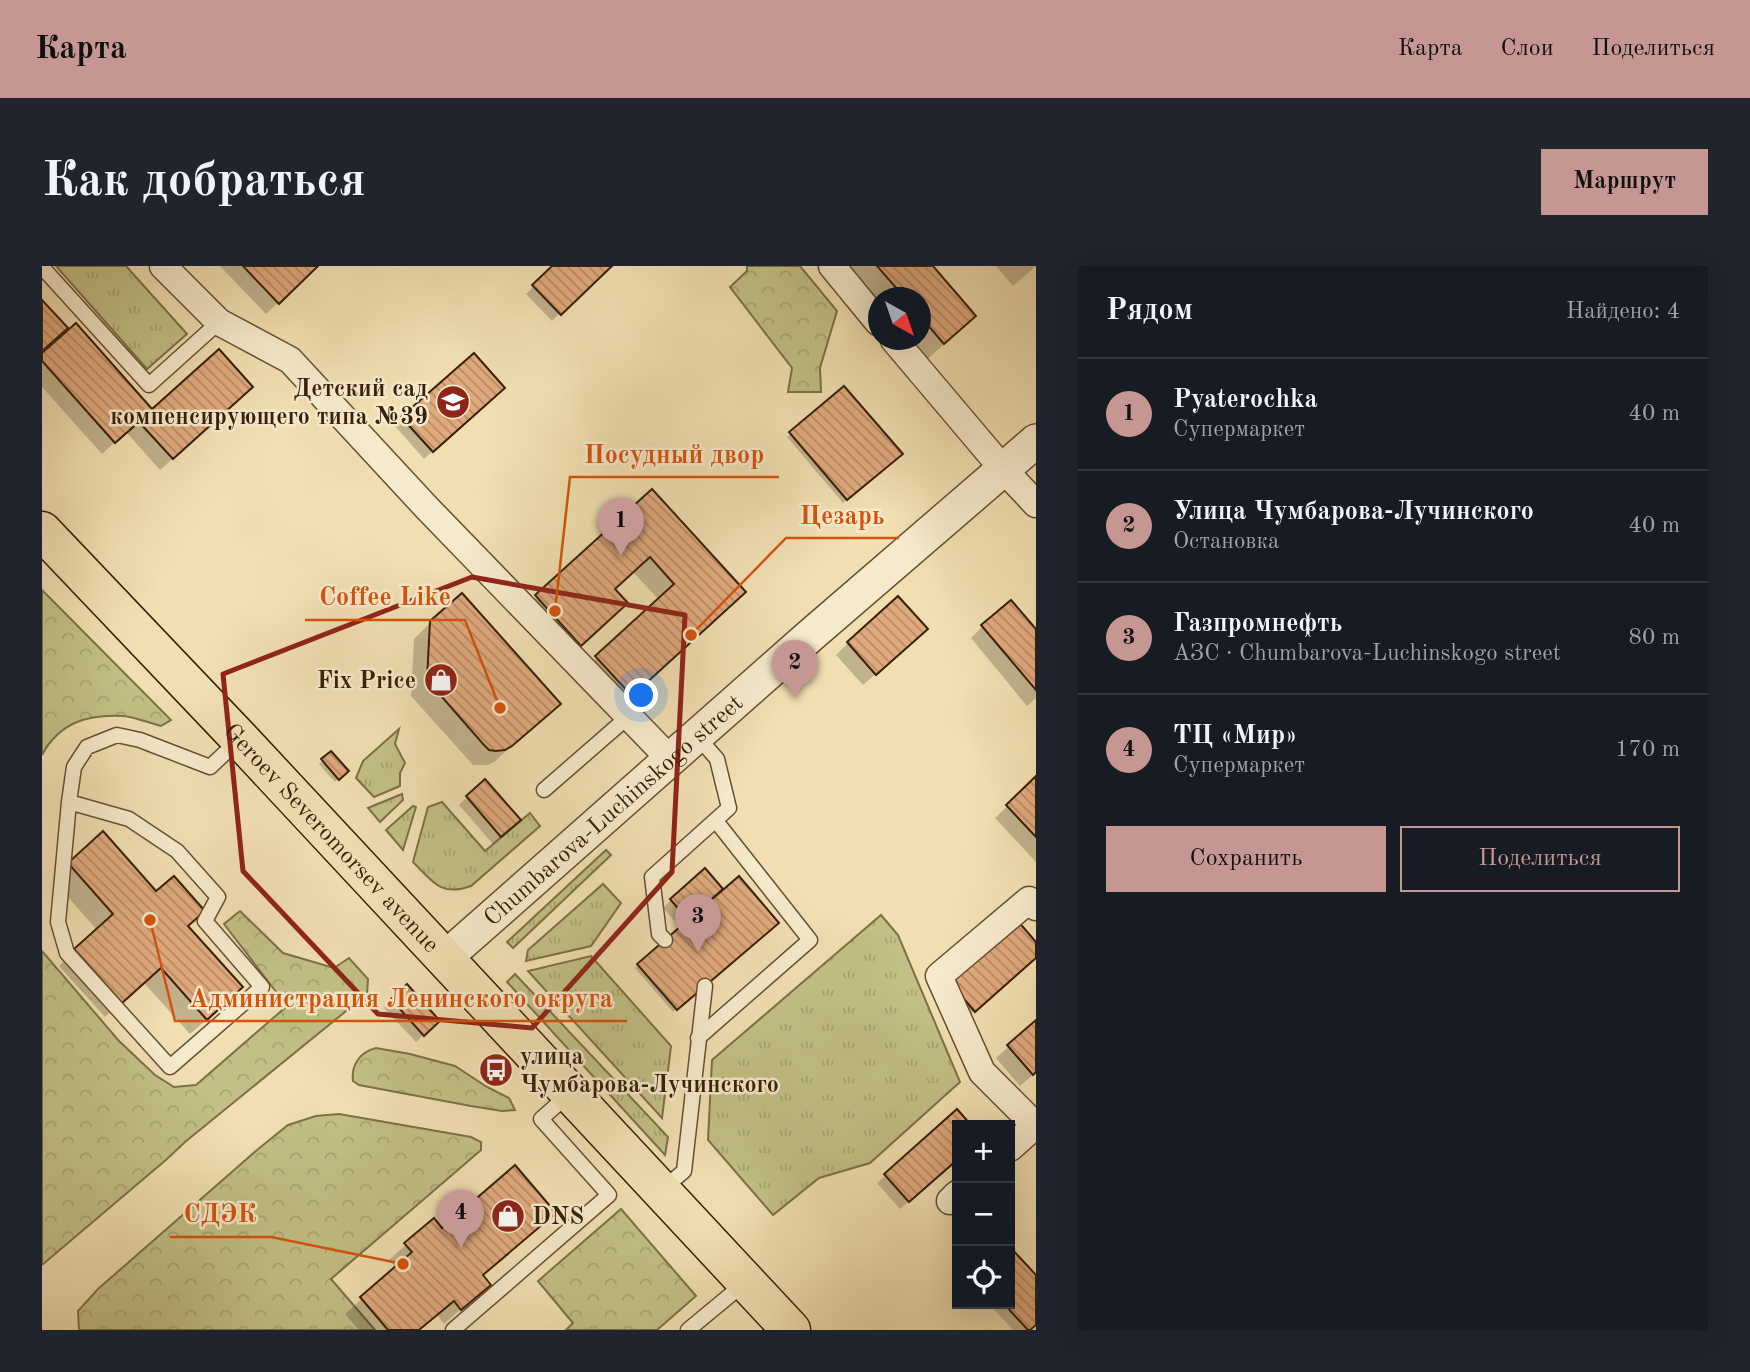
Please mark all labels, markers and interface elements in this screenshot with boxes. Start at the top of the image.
text: Карта [35,33,127,66]
text: Карта [1398,37,1463,61]
text: Слои [1501,37,1554,61]
text: Поделиться [1592,37,1715,61]
button: Маршрут [1541,149,1708,215]
text: Как добраться [42,158,366,207]
north arrow [868,287,931,350]
text: Рядом [1106,296,1193,326]
text: Найдено: 4 [1566,300,1680,323]
place label: Детский сад компенсирующего типа №39 [110,378,428,430]
school or university icon: Детский сад компенсирующего типа №39 [434,383,472,421]
text: Pyaterochka [1173,387,1318,413]
text: 1 [1122,402,1136,425]
text: 40 m [1629,402,1680,425]
text: Супермаркет [1173,418,1305,441]
callout: Посудный двор [570,430,779,477]
text: Посудный двор [584,443,764,469]
callout: Цезарь [786,491,899,538]
pin: 1 [598,498,644,556]
text: Улица Чумбарова-Лучинского [1173,499,1534,525]
text: Цезарь [799,504,885,530]
text: 2 [1122,514,1136,537]
text: 40 m [1629,514,1680,537]
text: Остановка [1173,530,1279,553]
callout: Coffee Like [305,573,465,620]
text: Coffee Like [319,585,451,611]
text: Газпромнефть [1173,611,1342,637]
text: 3 [1122,626,1136,649]
text: 80 m [1629,626,1680,649]
pin: 2 [772,640,818,698]
text: АЗС · Chumbarova-Luchinskogo street [1173,642,1561,665]
shop icon: Fix Price [422,661,460,699]
place label: Fix Price [317,670,416,694]
your location [624,678,658,712]
street label: Chumbarova-Luchinskogo street [480,691,748,931]
street label: Geroev Severomorsev avenue [218,720,443,958]
text: ТЦ «Мир» [1173,723,1298,749]
text: 4 [1122,738,1136,761]
text: 170 m [1615,738,1680,761]
text: Супермаркет [1173,754,1305,777]
button: Сохранить [1106,826,1386,892]
button: Поделиться [1400,826,1680,892]
pin: 3 [675,894,721,952]
callout: Администрация Ленинского округа [175,974,627,1021]
text: Администрация Ленинского округа [189,987,613,1013]
place label: улица Чумбарова-Лучинского [520,1046,779,1098]
bus stop icon: улица Чумбарова-Лучинского [477,1051,515,1089]
map controls [952,1120,1015,1309]
button: + [952,1120,1015,1183]
button: − [952,1183,1015,1246]
callout: СДЭК [170,1190,271,1237]
pin: 4 [438,1190,484,1248]
shop icon: DNS [489,1197,527,1235]
text: СДЭК [184,1202,256,1228]
place label: DNS [532,1206,584,1230]
button: locate [952,1246,1015,1309]

